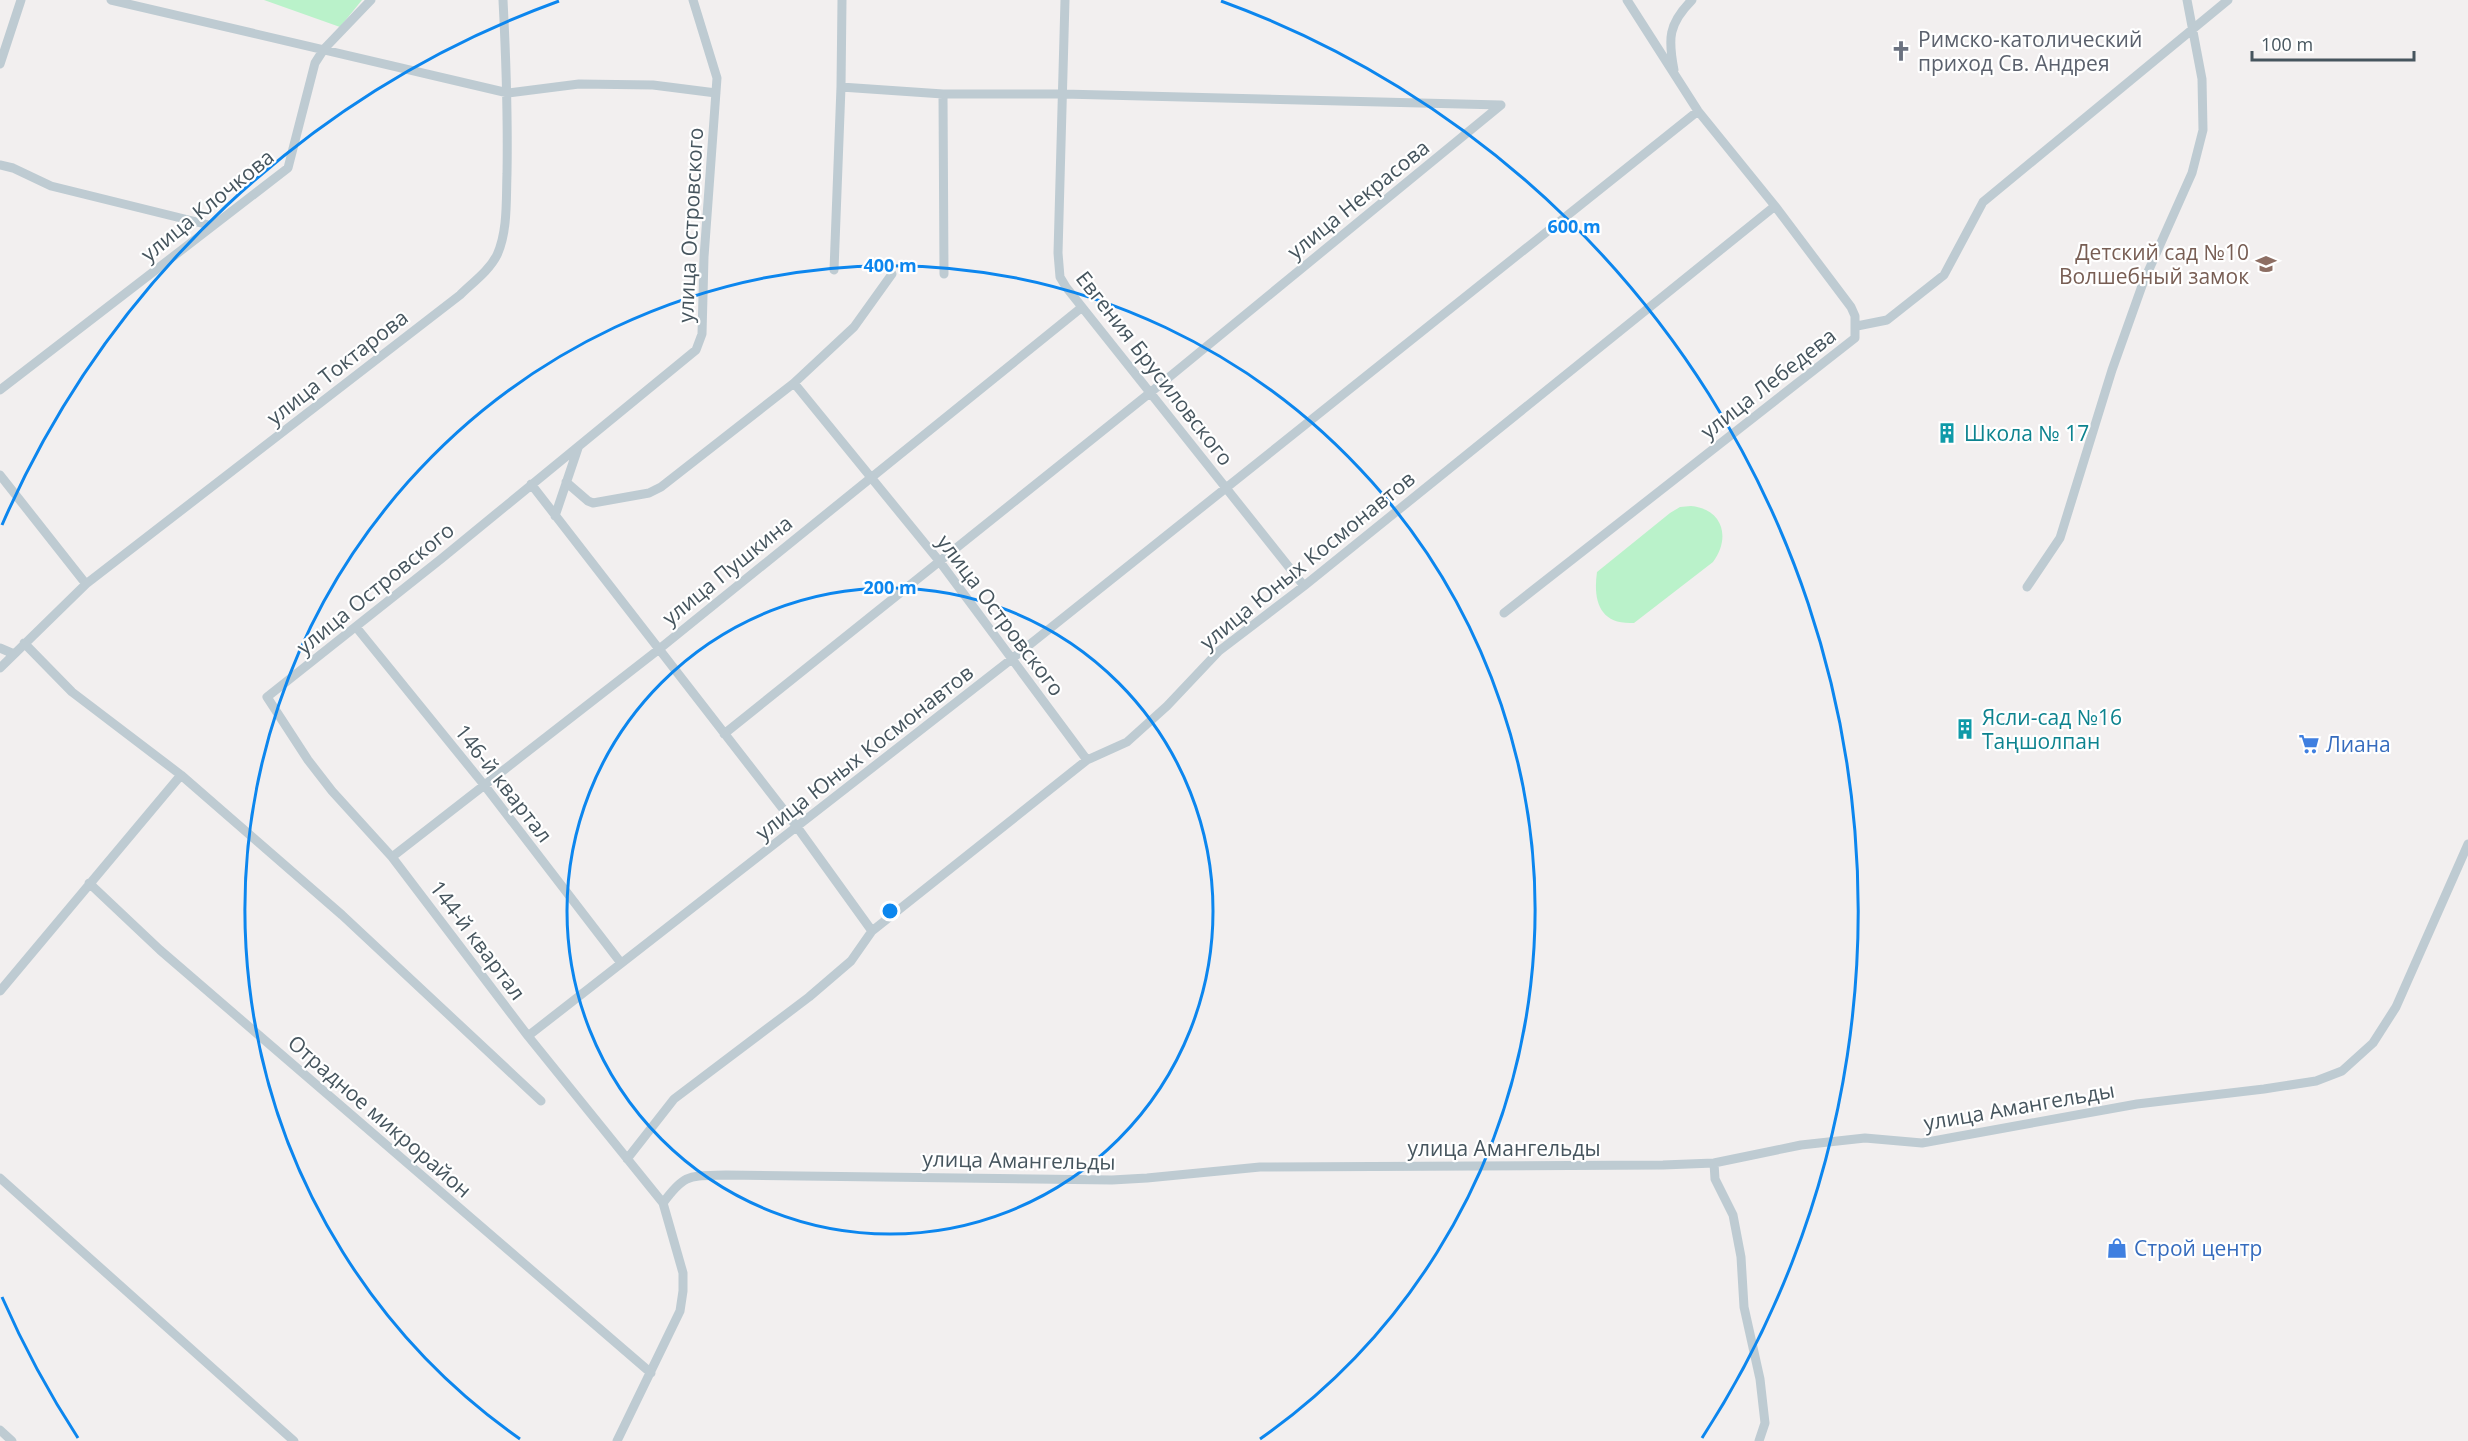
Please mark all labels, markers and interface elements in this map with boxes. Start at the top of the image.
scale bar [2252,24,2414,62]
place label: Римско-католический приход Св. Андрея [1918,25,2142,77]
text: 100 m [2261,32,2313,56]
church icon: Римско-католический приход Св. Андрея [1889,39,1913,63]
street label: улица Островского [671,127,709,323]
street label: улица Некрасова [1281,133,1435,265]
street label: улица Клочкова [135,143,279,267]
text: 600 m [1547,214,1601,238]
place label: Детский сад №10 Волшебный замок [2059,238,2249,290]
school or university icon: Детский сад №10 Волшебный замок [2254,252,2278,276]
text: 400 m [863,253,917,277]
street label: Евгения Брусиловского [1070,265,1240,471]
street label: улица Токтарова [261,303,413,431]
street label: улица Лебедева [1695,321,1841,445]
place label: Школа № 17 [1964,419,2089,447]
building icon: Школа № 17 [1935,421,1959,445]
street label: улица Юных Космонавтов [1194,464,1420,656]
street label: улица Пушкина [656,509,798,631]
street label: улица Островского [290,516,460,660]
street label: улица Островского [931,529,1071,701]
text: 200 m [863,575,917,599]
street label: улица Юных Космонавтов [749,658,979,846]
place label: Ясли-сад №16 Таңшолпан [1982,703,2122,755]
building icon: Ясли-сад №16 Таңшолпан [1953,717,1977,741]
street label: 146-й квартал [449,718,559,848]
place label: Лиана [2326,730,2391,758]
supermarket icon: Лиана [2297,732,2321,756]
street label: 144-й квартал [424,875,532,1005]
centre of rings [880,901,900,921]
street label: Отрадное микрорайон [282,1028,478,1204]
street label: улица Амангельды [1921,1075,2117,1137]
street label: улица Амангельды [1407,1134,1601,1162]
street label: улица Амангельды [922,1144,1116,1176]
place label: Строй центр [2134,1234,2262,1262]
shop icon: Строй центр [2105,1236,2129,1260]

